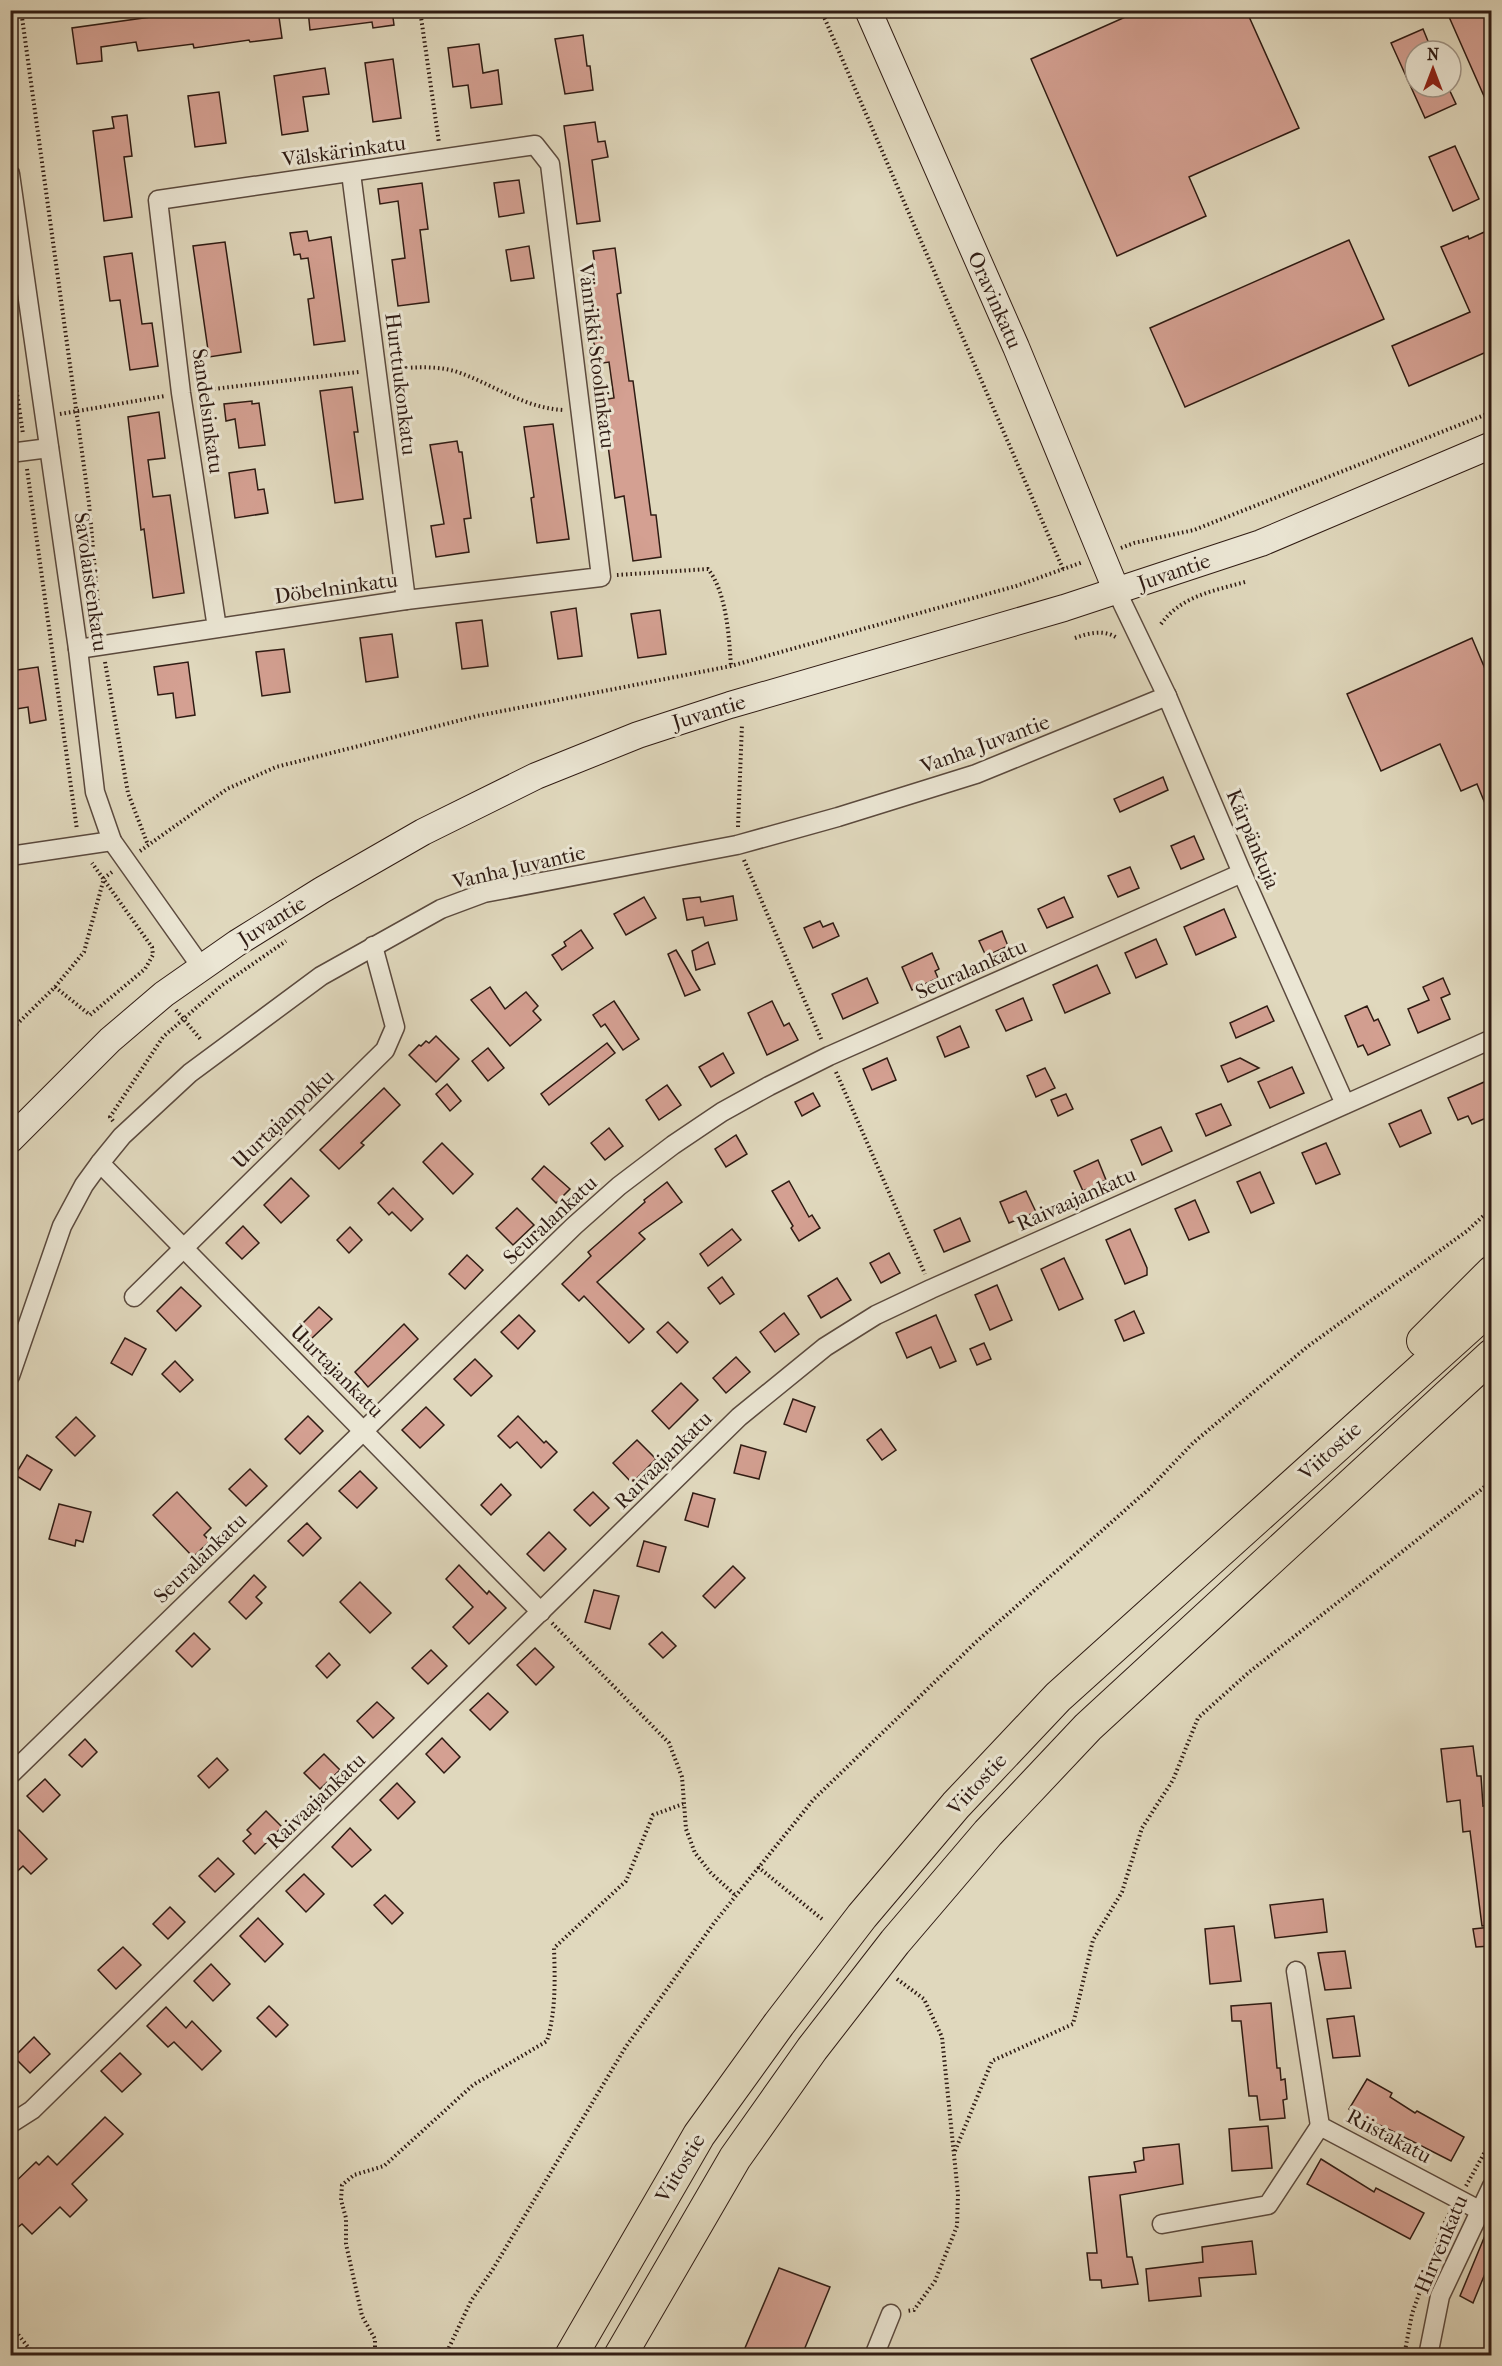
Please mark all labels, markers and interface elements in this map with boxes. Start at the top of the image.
north arrow [1403,39,1463,99]
text: N [1427,45,1440,64]
street label: Välskärinkatu [280,130,407,172]
street label: Oravinkatu [963,248,1027,352]
street label: Vänrikki Stoolinkatu [574,261,620,450]
street label: Hurttiukonkatu [380,311,422,457]
street label: Sandelsinkatu [187,347,229,475]
street label: Savolaistenkatu [69,511,113,653]
street label: Juvantie [1133,548,1213,596]
street label: Döbelninkatu [273,567,399,609]
street label: Juvantie [668,690,748,735]
street label: Vanha Juvantie [916,710,1053,779]
street label: Kärpänkuja [1221,786,1285,893]
street label: Vanha Juvantie [449,840,588,894]
street label: Juvantie [232,891,310,952]
street label: Seuralankatu [912,934,1030,1004]
street label: Uurtajanpolku [227,1064,339,1174]
street label: Raivaajankatu [1013,1162,1139,1236]
street label: Seuralankatu [498,1170,602,1269]
street label: Uurtajankatu [286,1320,389,1423]
street label: Raivaajankatu [609,1406,717,1514]
street label: Viitostie [1293,1417,1366,1486]
street label: Seuralankatu [149,1508,251,1608]
street label: Raivaajankatu [262,1748,370,1854]
street label: Viitostie [942,1748,1012,1821]
street label: Riistakatu [1343,2104,1436,2168]
street label: Viitostie [650,2129,710,2207]
street label: Hirvenkatu [1410,2191,1472,2297]

